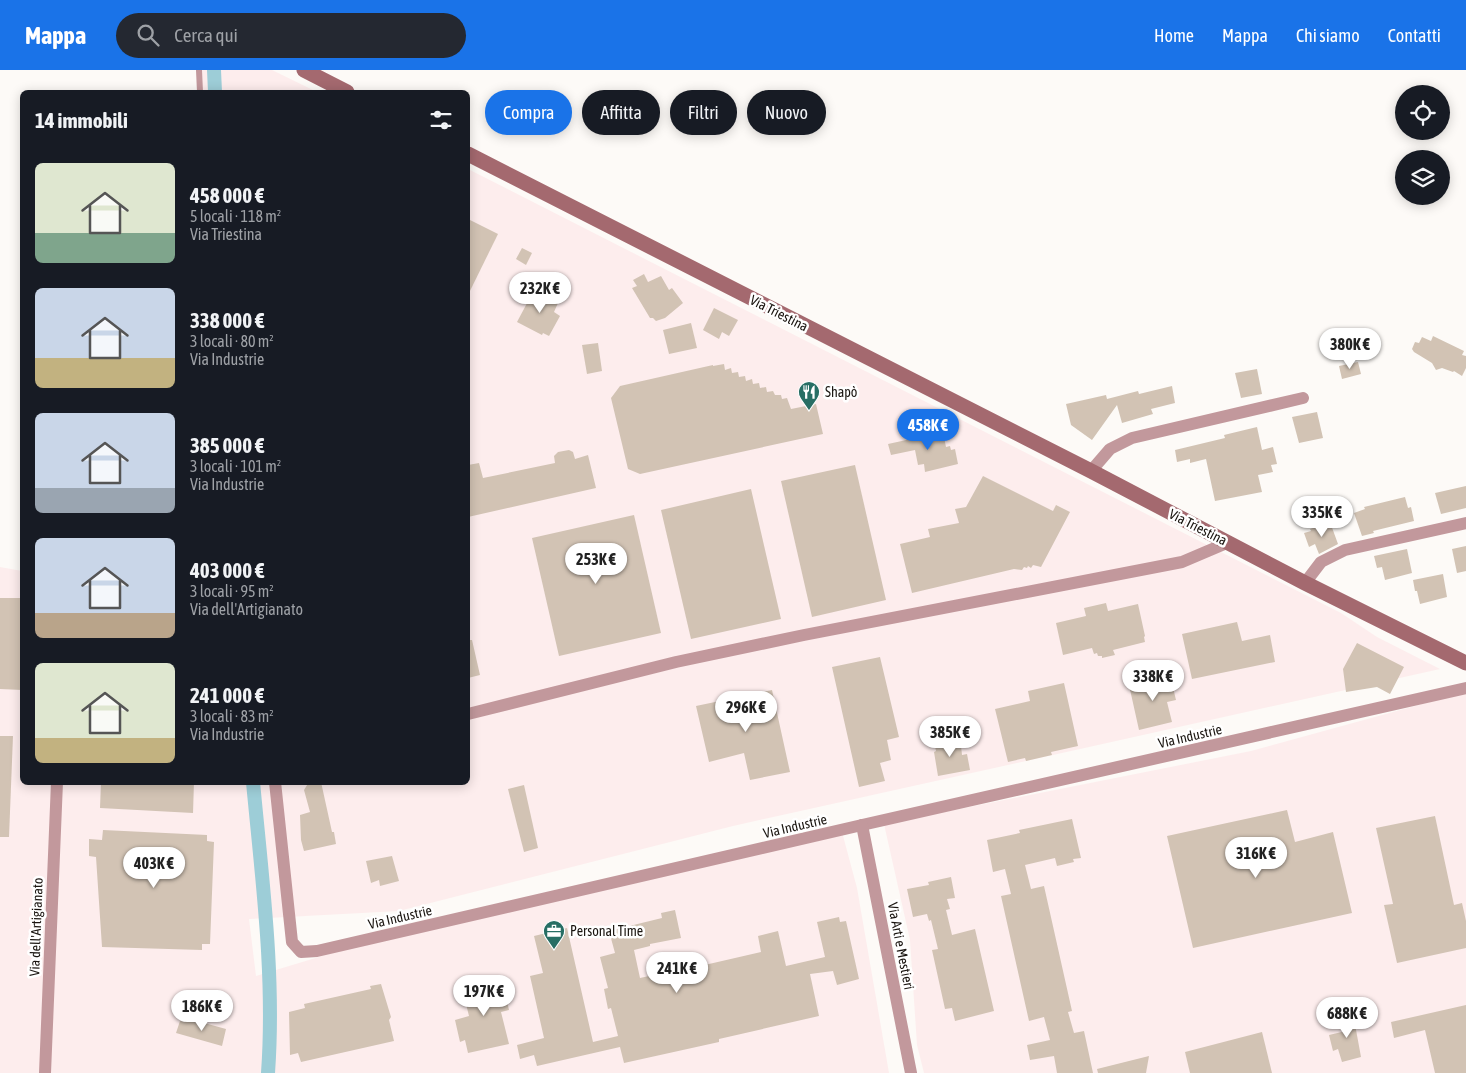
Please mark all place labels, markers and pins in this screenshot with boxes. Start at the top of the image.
pin: 232K € [499,272,581,314]
pin: 380K € [1309,328,1391,370]
restaurant icon: Shapò [797,380,821,411]
place label: Shapò [825,384,857,400]
pin: 458K € [887,408,969,451]
pin: 335K € [1281,496,1363,538]
pin: 253K € [555,542,637,585]
pin: 338K € [1112,660,1194,702]
pin: 296K € [705,690,787,733]
pin: 385K € [909,716,991,758]
pin: 316K € [1215,836,1297,879]
pin: 403K € [113,846,195,889]
office icon: Personal Time [542,919,566,950]
place label: Personal Time [570,923,643,939]
pin: 241K € [636,952,718,994]
pin: 197K € [443,974,525,1017]
pin: 186K € [161,990,243,1032]
pin: 688K € [1306,996,1388,1039]

